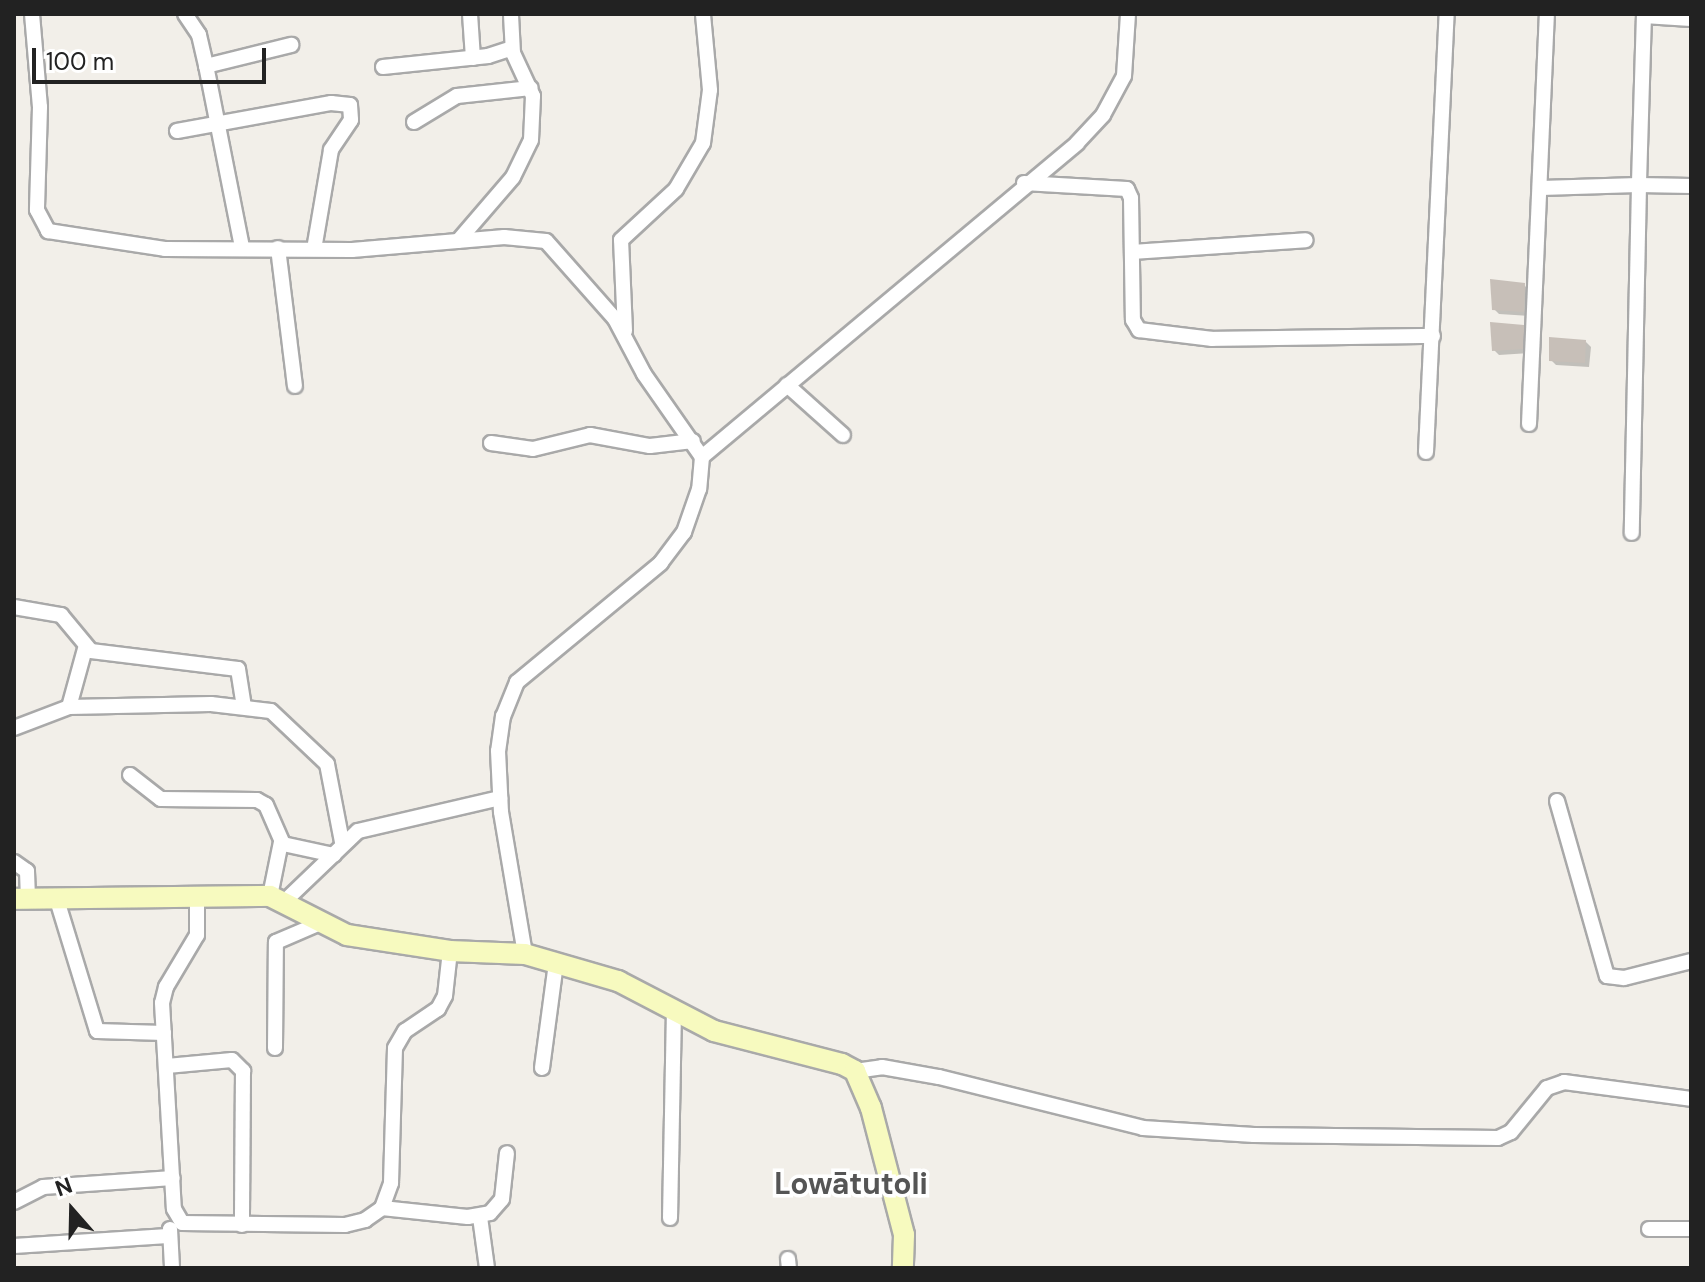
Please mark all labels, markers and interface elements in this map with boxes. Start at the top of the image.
scale bar [36,32,270,82]
text: 100 m [46,46,114,77]
district label: Lowātutoli [774,1166,928,1202]
north arrow [32,1170,112,1250]
text: N [51,1171,76,1203]

